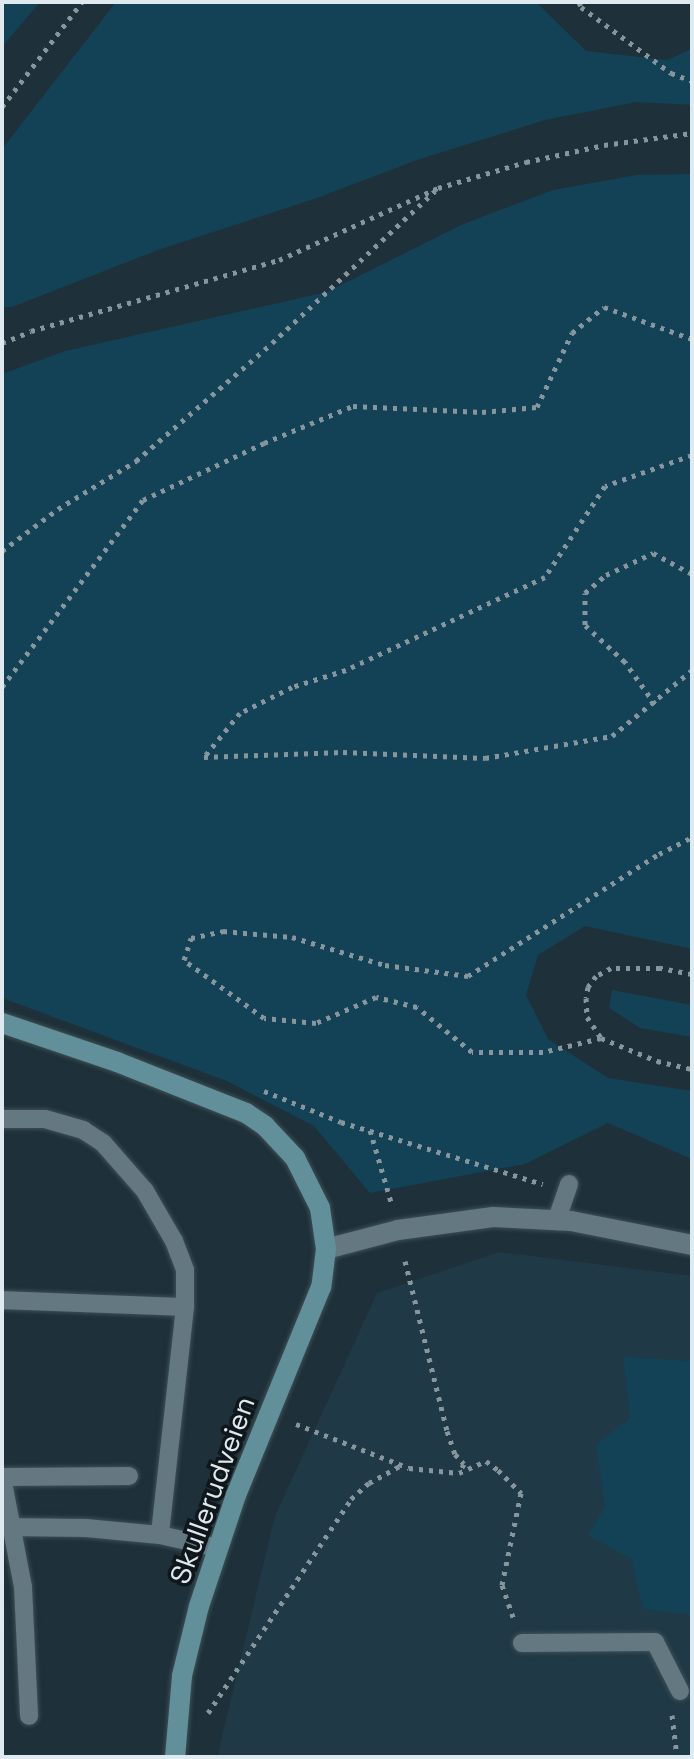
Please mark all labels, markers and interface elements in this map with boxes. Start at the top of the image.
street label: Skullerudveien [163,1392,261,1588]

